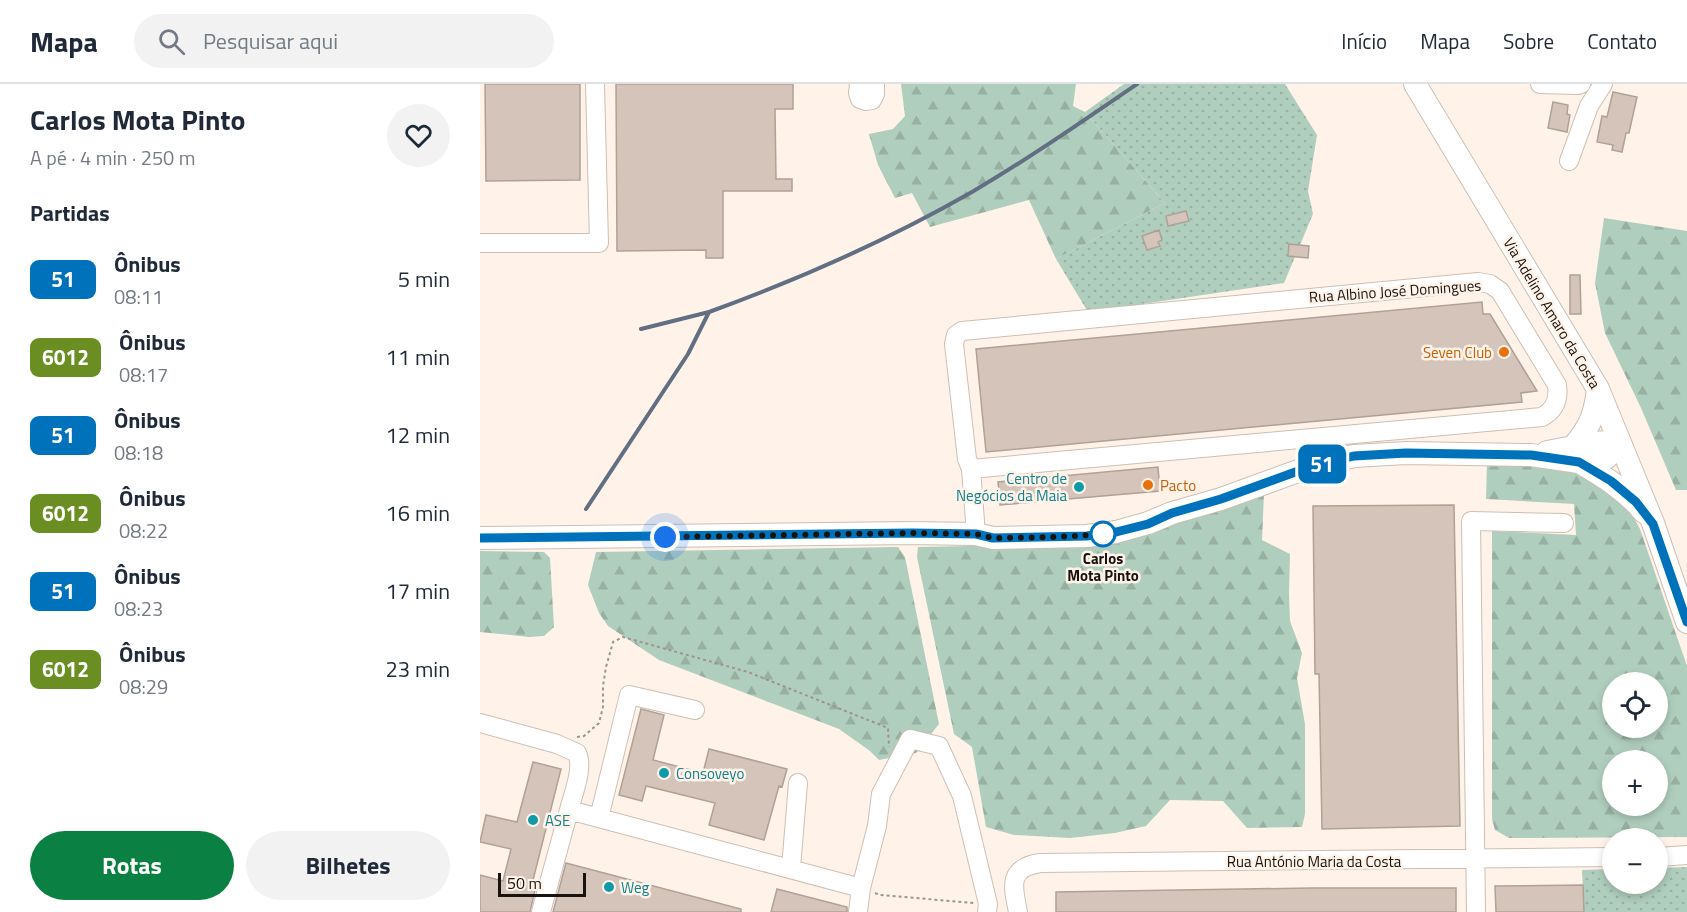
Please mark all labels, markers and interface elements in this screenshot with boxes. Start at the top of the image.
search box [134,14,554,68]
text: Mapa [30,20,98,63]
text: Pesquisar aqui [203,24,338,58]
icon: search [155,25,188,58]
text: Início [1341,25,1387,57]
text: Mapa [1420,25,1470,57]
text: Sobre [1503,25,1554,57]
text: Contato [1587,25,1657,57]
text: Carlos Mota Pinto [30,98,245,141]
button: heart [387,104,450,167]
text: A pé · 4 min · 250 m [30,142,195,173]
text: Partidas [30,196,110,230]
street label: Via Adelino Amaro da Costa [1498,233,1607,393]
text: Ônibus [114,247,181,281]
text: 5 min [398,262,450,296]
text: 51 [51,263,75,295]
street label: Rua Albino José Domingues [1308,274,1482,308]
text: 08:11 [114,281,163,312]
text: Ônibus [119,325,186,359]
text: 11 min [385,340,450,374]
text: 6012 [42,341,89,373]
place label: Seven Club [1423,341,1492,364]
marker: Seven Club [1497,345,1511,359]
text: 08:17 [119,359,168,390]
text: Ônibus [114,403,181,437]
text: 12 min [385,418,450,452]
text: 51 [51,419,75,451]
text: 08:18 [114,437,163,468]
line badge: 51 [1295,444,1349,484]
text: 51 [1310,448,1334,480]
place label: Centro de Negócios da Maia [956,467,1067,507]
place label: Pacto [1160,474,1196,497]
marker: Pacto [1141,478,1155,492]
marker: Centro de Negócios da Maia [1072,480,1086,494]
text: Ônibus [119,481,186,515]
text: 16 min [385,496,450,530]
text: 6012 [42,497,89,529]
text: 08:22 [119,515,168,546]
marker: Carlos Mota Pinto [1090,521,1116,547]
your location [650,522,680,552]
place label: Carlos Mota Pinto [1067,547,1139,587]
text: Ônibus [114,559,181,593]
text: 17 min [385,574,450,608]
text: 51 [51,575,75,607]
text: 08:23 [114,593,163,624]
text: Ônibus [119,637,186,671]
text: 23 min [385,652,450,686]
text: 6012 [42,653,89,685]
text: 08:29 [119,671,168,702]
map controls [1602,672,1668,894]
button: locate [1602,672,1668,738]
button: + [1602,750,1668,816]
place label: Consoveyo [676,762,744,785]
marker: Consoveyo [657,766,671,780]
place label: ASE [545,809,570,832]
marker: ASE [526,813,540,827]
button: − [1602,828,1668,894]
button: Rotas [30,831,234,900]
button: Bilhetes [246,831,450,900]
street label: Rua António Maria da Costa [1227,850,1402,873]
scale bar [498,870,586,898]
text: 50 m [507,871,542,895]
place label: Weg [621,876,650,899]
marker: Weg [602,880,616,894]

